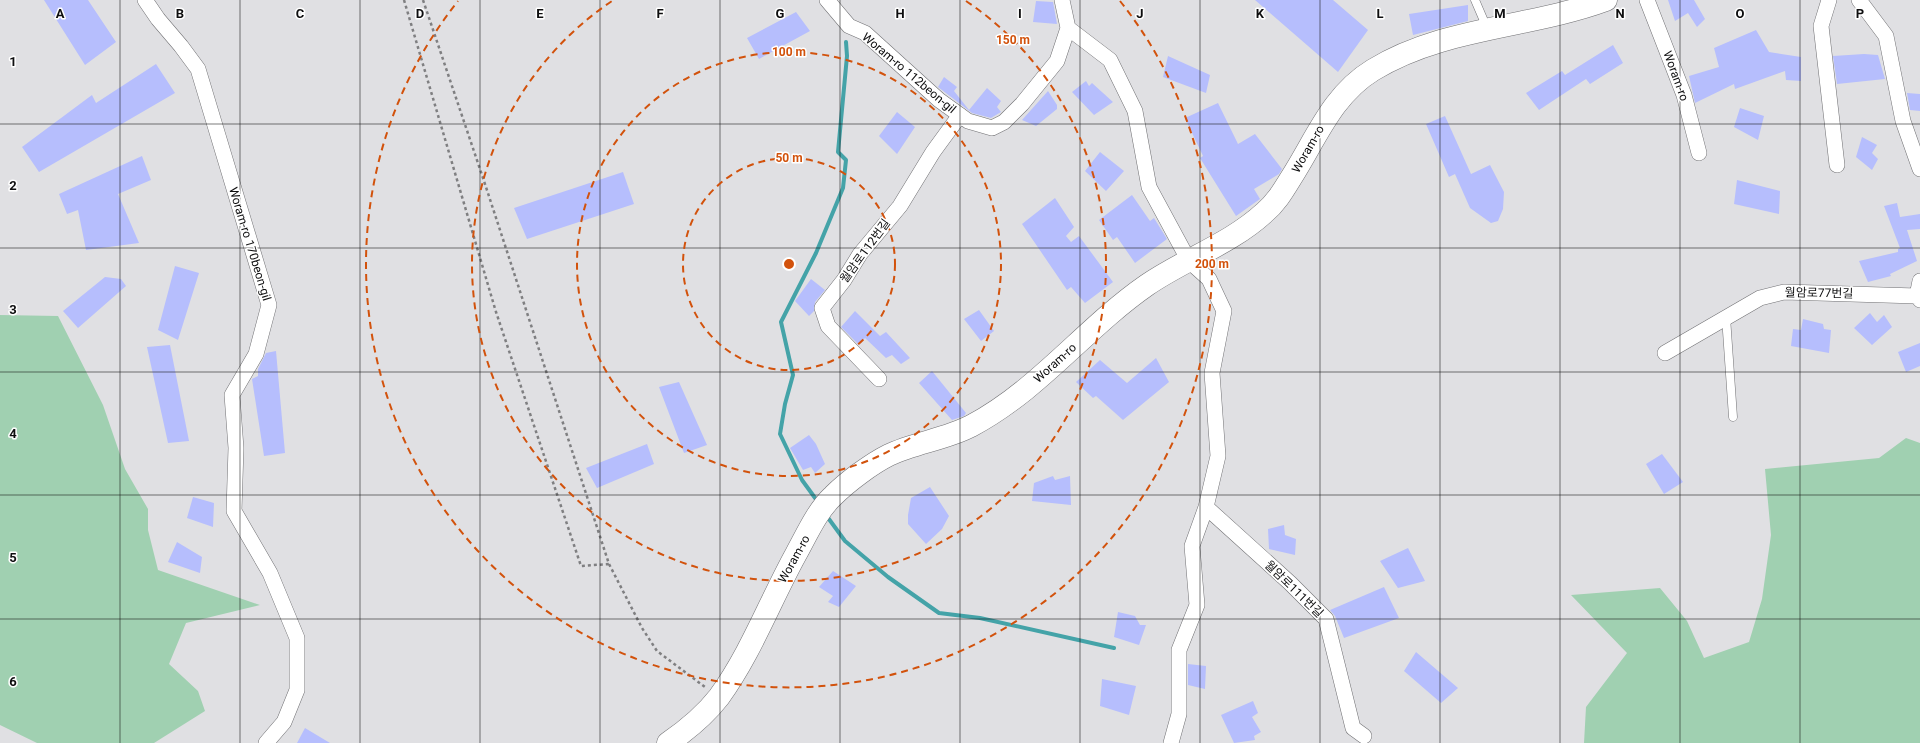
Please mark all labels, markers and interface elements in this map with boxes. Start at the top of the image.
text: A [56,6,65,21]
text: B [176,6,184,21]
text: C [296,6,305,21]
text: D [416,6,424,21]
text: E [536,6,544,21]
text: F [656,6,664,21]
text: G [776,6,785,21]
text: H [895,6,905,21]
text: I [1018,6,1022,21]
text: J [1136,6,1144,21]
text: K [1256,6,1265,21]
text: L [1376,6,1384,21]
text: M [1494,6,1506,21]
text: N [1615,6,1625,21]
text: O [1736,6,1745,21]
text: P [1856,6,1864,21]
street label: Woram-ro 112beon-gil [859,30,959,116]
text: 150 m [996,33,1030,47]
text: 100 m [772,45,806,59]
street label: Woram-ro [1660,49,1692,103]
text: 1 [9,54,17,69]
street label: Woram-ro [1289,123,1327,175]
text: 50 m [775,151,803,165]
text: 2 [9,178,17,193]
street label: Woram-ro 170beon-gil [226,186,274,302]
street label: 월암로112번길 [837,216,893,286]
centre of rings [782,257,796,271]
text: 200 m [1195,257,1229,271]
street label: 월암로77번길 [1785,285,1853,301]
text: 3 [9,302,17,317]
street label: Woram-ro [1031,340,1079,386]
text: 4 [9,426,17,441]
street label: Woram-ro [775,533,813,585]
text: 5 [9,550,17,565]
street label: 월암로111번길 [1262,558,1326,620]
text: 6 [9,674,17,689]

